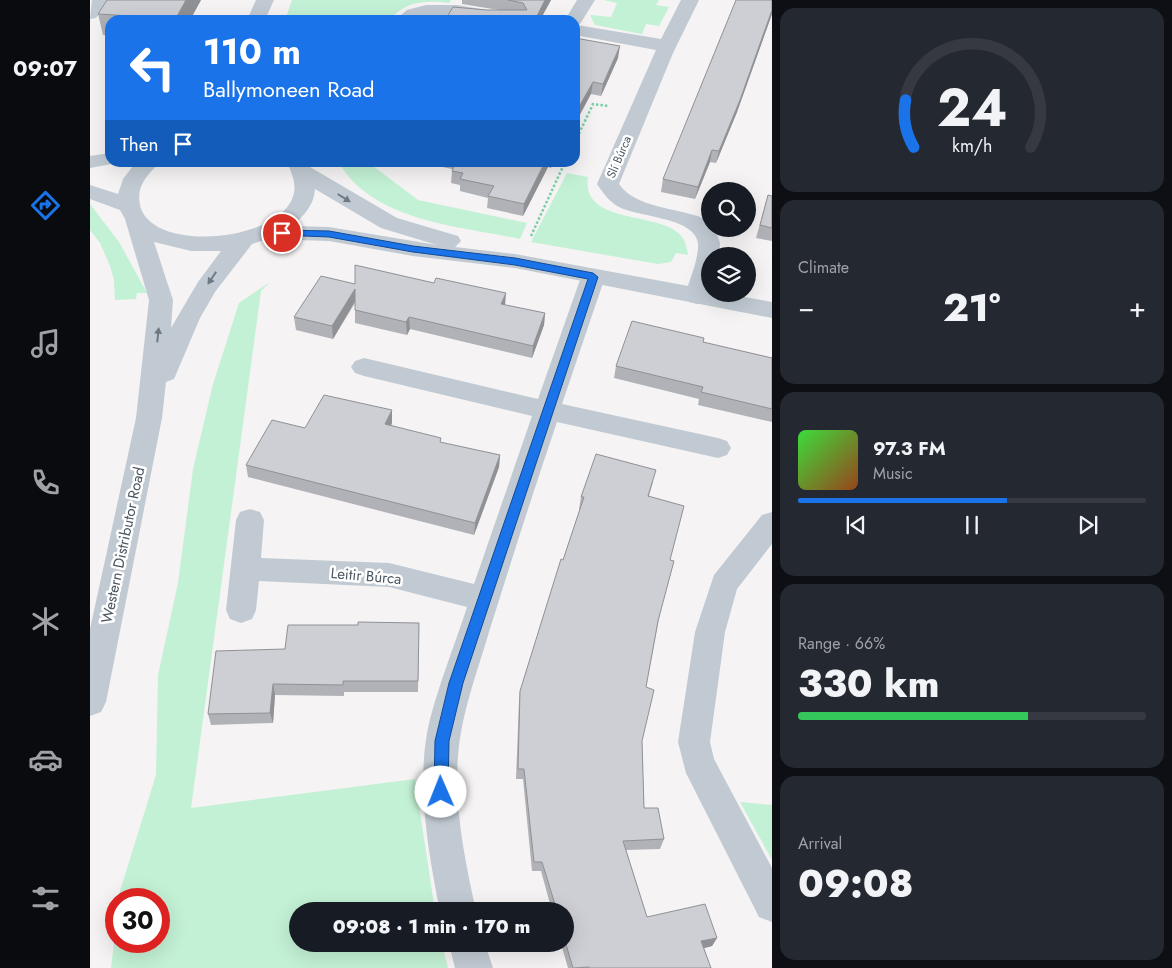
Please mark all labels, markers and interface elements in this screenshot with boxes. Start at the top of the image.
text: 110 m [203,27,301,77]
icon: left [120,35,185,100]
text: 09:07 [13,52,77,84]
text: 24 [937,70,1007,146]
text: Ballymoneen Road [203,73,375,105]
icon: arrive [169,130,197,158]
text: Then [120,131,159,158]
street label: Slí Búrca [602,133,636,181]
text: km/h [952,133,992,159]
map controls [701,182,756,302]
button: search [701,182,756,237]
icon: directions [28,188,63,223]
one-way arrow [338,193,351,203]
pin [261,212,303,254]
icon: arrive [268,219,296,247]
button: layers [701,247,756,302]
text: Climate [798,256,849,279]
one-way arrow [207,271,216,284]
text: 21° [943,280,1000,335]
text: − [798,287,815,328]
text: + [1129,287,1146,328]
icon: music [28,326,63,361]
one-way arrow [155,327,163,343]
text: 97.3 FM [873,435,946,462]
text: Music [873,462,913,485]
icon: phone [28,465,63,500]
street label: Western Distributor Road [96,465,150,625]
icon: previous [842,511,870,539]
icon: pause [958,511,986,539]
icon: next [1074,511,1102,539]
street label: Leitir Búrca [330,562,402,590]
icon: climate [28,604,63,639]
text: Range · 66% [798,632,885,655]
text: 330 km [798,656,939,711]
icon: car [28,742,63,777]
position arrow [414,765,466,817]
text: Arrival [798,832,842,855]
text: 09:08 [798,856,913,911]
icon: filters [28,881,63,916]
speed limit sign: 30 [105,888,170,953]
text: 09:08 · 1 min · 170 m [333,913,530,940]

